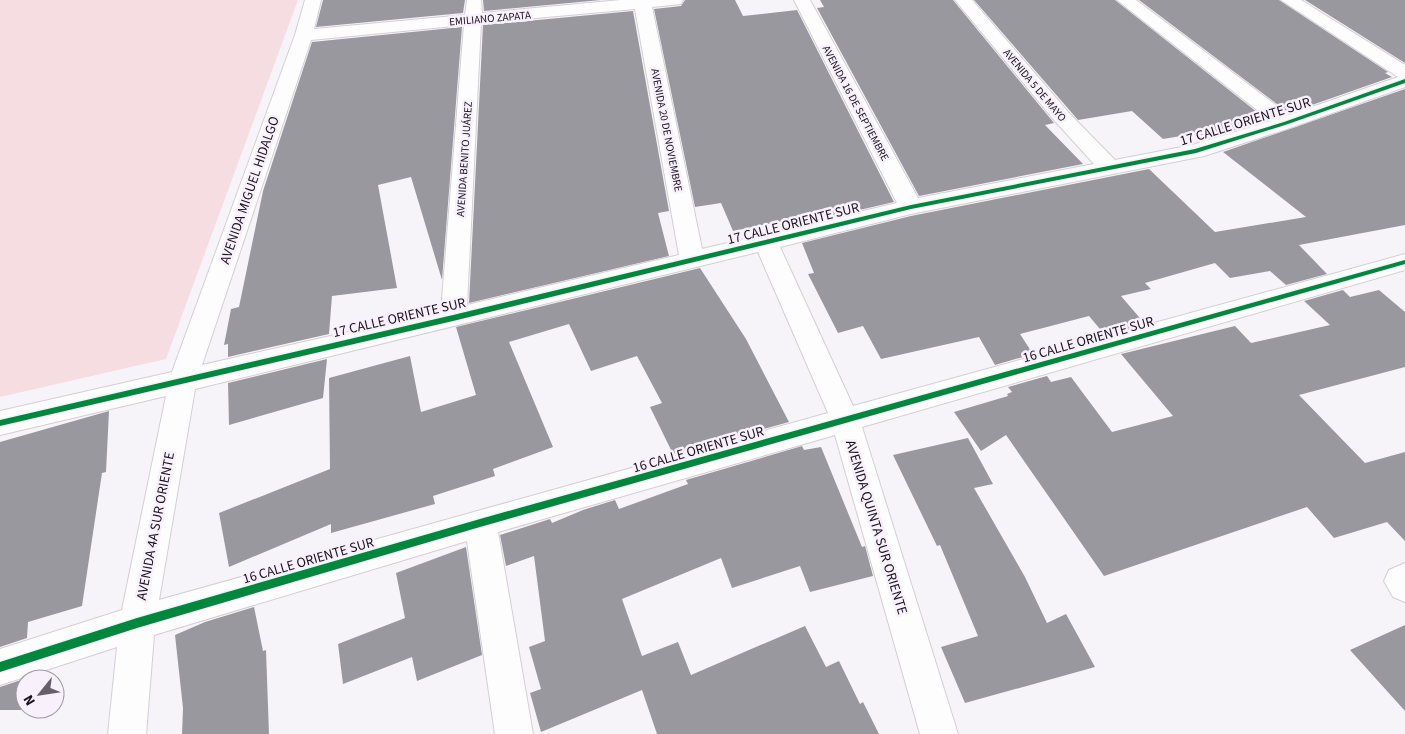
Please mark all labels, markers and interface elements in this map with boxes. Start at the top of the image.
street label: EMILIANO ZAPATA [449,7,531,30]
street label: AVENIDA 16 DE SEPTIEMBRE [819,43,892,164]
street label: AVENIDA 5 DE MAYO [1000,46,1070,125]
street label: AVENIDA 20 DE NOVIEMBRE [647,67,686,193]
street label: 17 CALLE ORIENTE SUR [1178,93,1313,151]
street label: AVENIDA BENITO JUÁREZ [453,101,476,217]
street label: AVENIDA MIGUEL HIDALGO [215,114,285,267]
street label: 17 CALLE ORIENTE SUR [725,198,861,250]
street label: 17 CALLE ORIENTE SUR [331,293,468,343]
street label: 16 CALLE ORIENTE SUR [1020,312,1156,368]
street label: 16 CALLE ORIENTE SUR [630,422,766,478]
street label: AVENIDA QUINTA SUR ORIENTE [840,438,912,617]
street label: AVENIDA 4A SUR ORIENTE [132,450,180,602]
street label: 16 CALLE ORIENTE SUR [240,533,376,589]
north arrow [15,669,65,719]
text: N [19,691,41,709]

